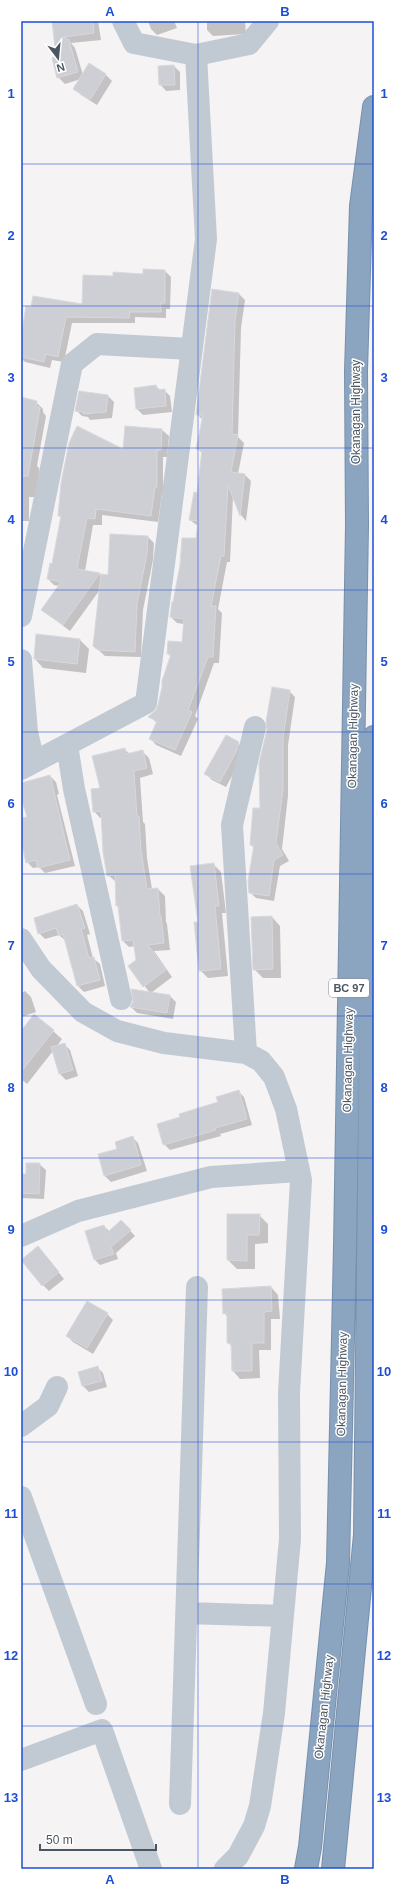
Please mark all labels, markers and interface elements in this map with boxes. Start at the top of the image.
text: A [105,4,115,19]
text: B [280,4,290,19]
north arrow [38,38,78,78]
text: N [55,61,66,74]
text: 1 [7,86,15,101]
text: 1 [380,86,388,101]
text: 2 [7,228,15,243]
text: 2 [380,228,388,243]
street label: Okanagan Highway [349,360,363,464]
text: 3 [7,370,15,385]
text: 3 [380,370,388,385]
text: 4 [7,512,15,527]
text: 4 [380,512,388,527]
text: 5 [7,654,15,669]
text: 5 [380,654,388,669]
street label: Okanagan Highway [345,684,361,788]
text: 6 [7,796,15,811]
text: 6 [380,796,388,811]
text: 7 [7,938,15,953]
text: 7 [380,938,388,953]
road number: BC 97 [329,979,369,997]
street label: Okanagan Highway [340,1008,356,1112]
text: 8 [7,1080,15,1095]
text: 8 [380,1080,388,1095]
text: 9 [7,1222,15,1237]
text: 9 [380,1222,388,1237]
street label: Okanagan Highway [334,1332,350,1436]
text: 10 [4,1364,18,1379]
text: 10 [377,1364,391,1379]
text: 11 [4,1506,18,1521]
text: 11 [377,1506,391,1521]
text: 12 [4,1648,18,1663]
text: 12 [377,1648,391,1663]
street label: Okanagan Highway [312,1654,336,1760]
text: 13 [4,1790,18,1805]
text: 13 [377,1790,391,1805]
scale bar [40,1826,156,1852]
text: 50 m [46,1833,73,1847]
text: A [105,1872,115,1887]
text: B [280,1872,290,1887]

